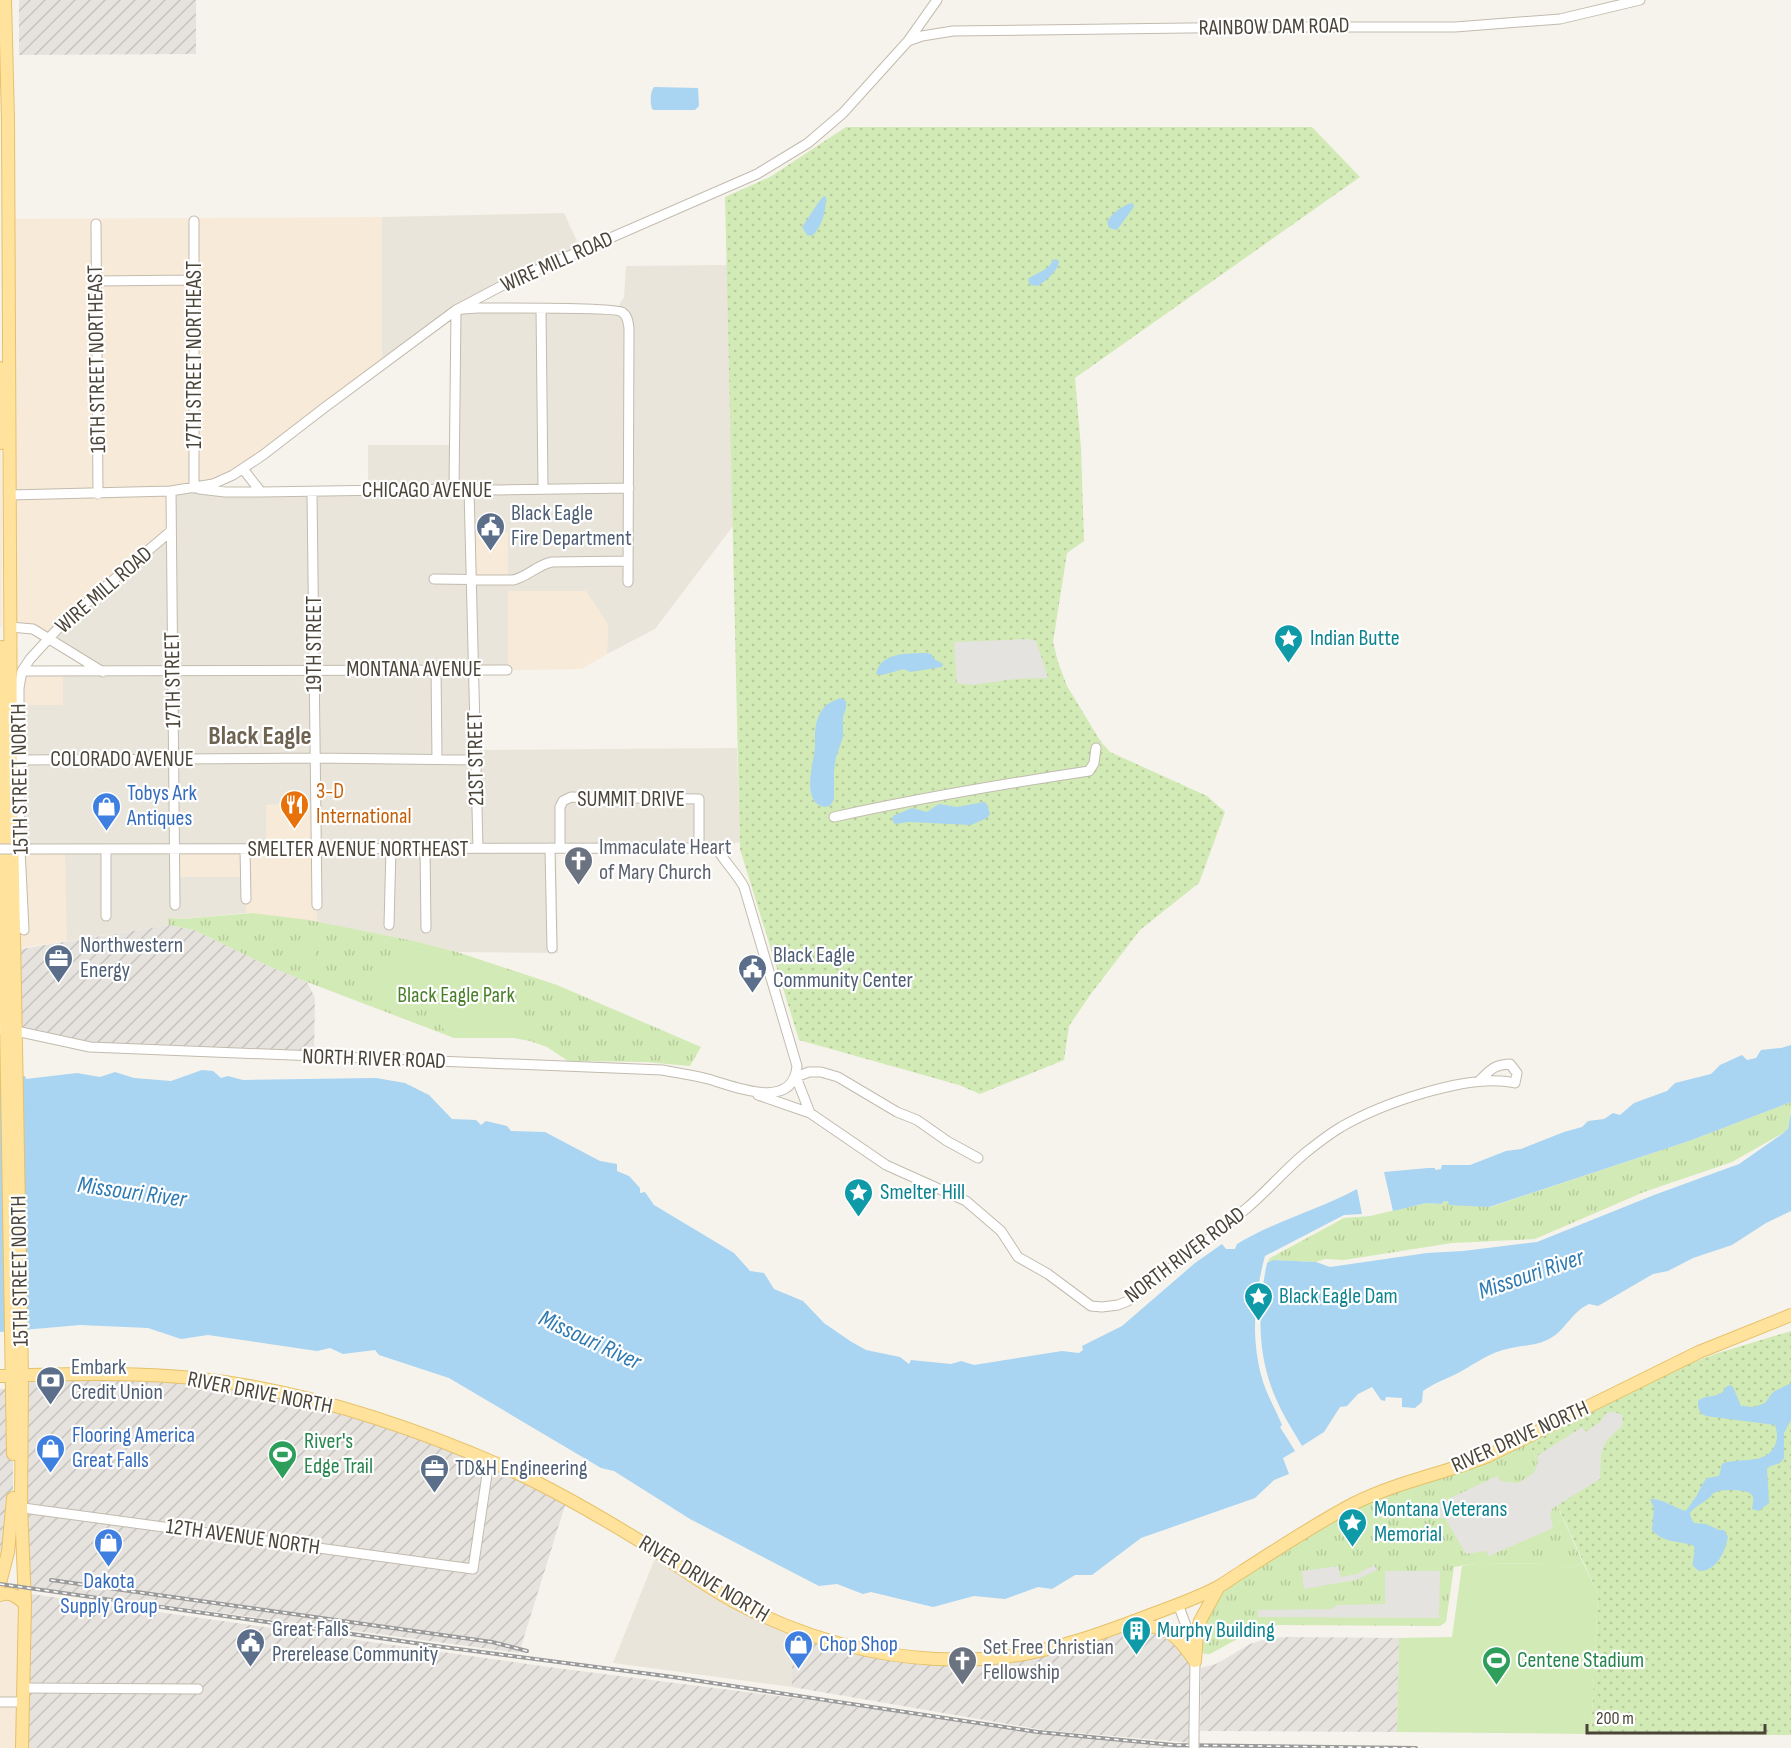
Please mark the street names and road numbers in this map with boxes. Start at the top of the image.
street label: RAINBOW DAM ROAD [1198,12,1350,42]
street label: WIRE MILL ROAD [497,225,617,299]
street label: 17TH STREET NORTHEAST [181,261,208,449]
street label: 16TH STREET NORTHEAST [82,265,112,453]
street label: CHICAGO AVENUE [362,477,492,504]
street label: WIRE MILL ROAD [50,541,158,639]
street label: 19TH STREET [301,596,328,692]
street label: 17TH STREET [159,632,187,728]
street label: MONTANA AVENUE [346,656,482,683]
street label: 15TH STREET NORTH [5,703,35,855]
street label: 21ST STREET [462,712,490,806]
street label: COLORADO AVENUE [50,746,194,773]
street label: SUMMIT DRIVE [577,786,685,813]
street label: SMELTER AVENUE NORTHEAST [248,836,468,863]
street label: NORTH RIVER ROAD [302,1043,446,1075]
street label: 15TH STREET NORTH [5,1195,35,1347]
street label: NORTH RIVER ROAD [1119,1201,1251,1309]
street label: RIVER DRIVE NORTH [185,1366,335,1420]
street label: RIVER DRIVE NORTH [1447,1395,1593,1479]
street label: 12TH AVENUE NORTH [164,1513,322,1561]
street label: RIVER DRIVE NORTH [634,1530,774,1628]

